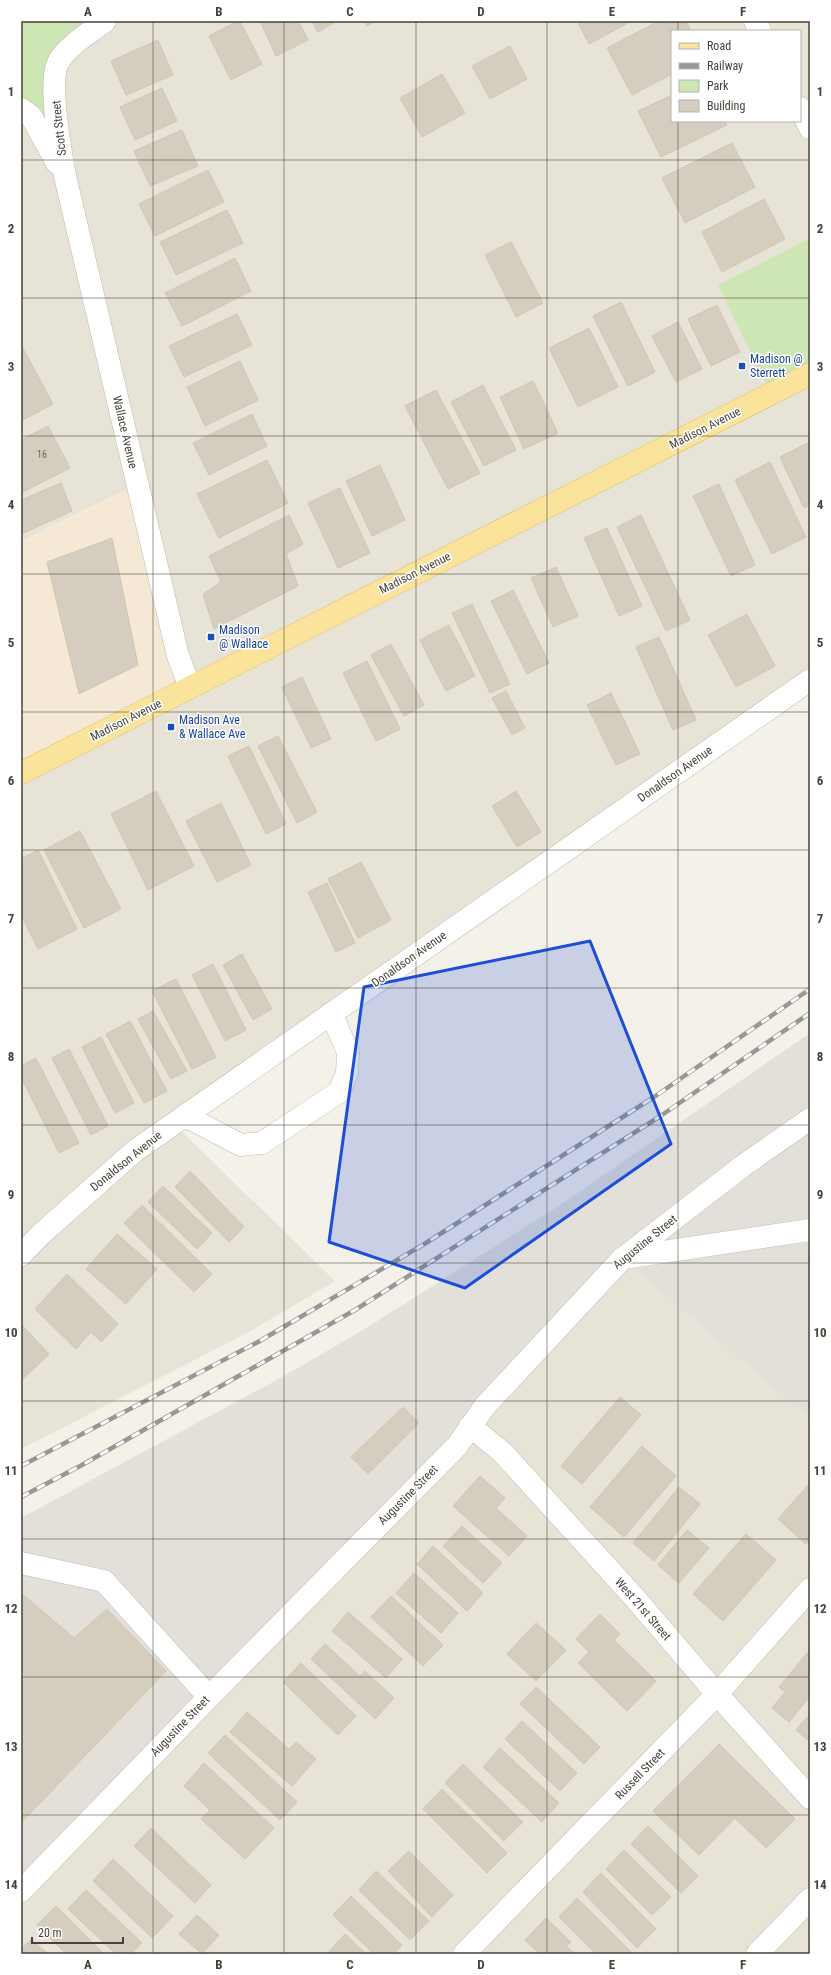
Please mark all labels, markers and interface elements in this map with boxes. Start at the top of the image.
text: A [84,4,92,19]
text: B [215,4,223,19]
text: C [346,4,354,19]
text: D [477,4,485,19]
text: E [609,4,616,19]
text: F [740,4,746,19]
legend [671,30,801,122]
text: Road [707,39,731,53]
text: Railway [707,59,743,73]
text: Park [707,79,729,93]
text: 1 [8,84,14,99]
text: 1 [817,84,823,99]
street label: Scott Street [49,99,69,156]
text: Building [707,99,745,113]
text: 2 [8,221,15,236]
text: 2 [817,221,824,236]
place label: Madison @ Sterrett [750,352,803,380]
text: 3 [8,359,14,374]
text: 3 [817,359,823,374]
marker: Madison @ Sterrett [737,361,747,371]
street label: Wallace Avenue [110,394,140,470]
street label: Madison Avenue [667,404,743,452]
house number: 16 [37,449,47,460]
text: 4 [8,497,15,512]
text: 4 [817,497,824,512]
street label: Madison Avenue [377,549,453,597]
place label: Madison @ Wallace [219,623,268,651]
marker: Madison @ Wallace [206,632,216,642]
text: 5 [8,635,15,650]
text: 5 [817,635,824,650]
street label: Madison Avenue [88,696,164,744]
place label: Madison Ave & Wallace Ave [179,713,246,741]
marker: Madison Ave & Wallace Ave [166,722,176,732]
street label: Donaldson Avenue [635,743,715,805]
text: 6 [8,773,15,788]
text: 6 [817,773,824,788]
text: 7 [8,911,15,926]
text: 7 [817,911,824,926]
street label: Donaldson Avenue [369,928,449,990]
text: 8 [8,1049,14,1064]
text: 8 [817,1049,823,1064]
street label: Donaldson Avenue [87,1128,165,1194]
text: 9 [8,1187,14,1202]
text: 9 [817,1187,823,1202]
street label: Augustine Street [610,1212,680,1272]
text: 10 [4,1325,18,1340]
text: 10 [813,1325,827,1340]
street label: Augustine Street [375,1462,441,1528]
text: 11 [4,1463,18,1478]
text: 11 [813,1463,827,1478]
street label: West 21st Street [612,1575,674,1643]
text: 12 [4,1601,18,1616]
text: 12 [813,1601,827,1616]
street label: Augustine Street [148,1693,213,1759]
text: 13 [4,1739,18,1754]
text: 13 [813,1739,827,1754]
street label: Russell Street [612,1745,668,1802]
text: 14 [4,1877,18,1892]
text: 14 [813,1877,827,1892]
scale bar [32,1919,123,1945]
text: 20 m [38,1926,62,1940]
text: A [84,1957,92,1972]
text: B [215,1957,223,1972]
text: C [346,1957,354,1972]
text: D [477,1957,485,1972]
text: E [609,1957,616,1972]
text: F [740,1957,746,1972]

